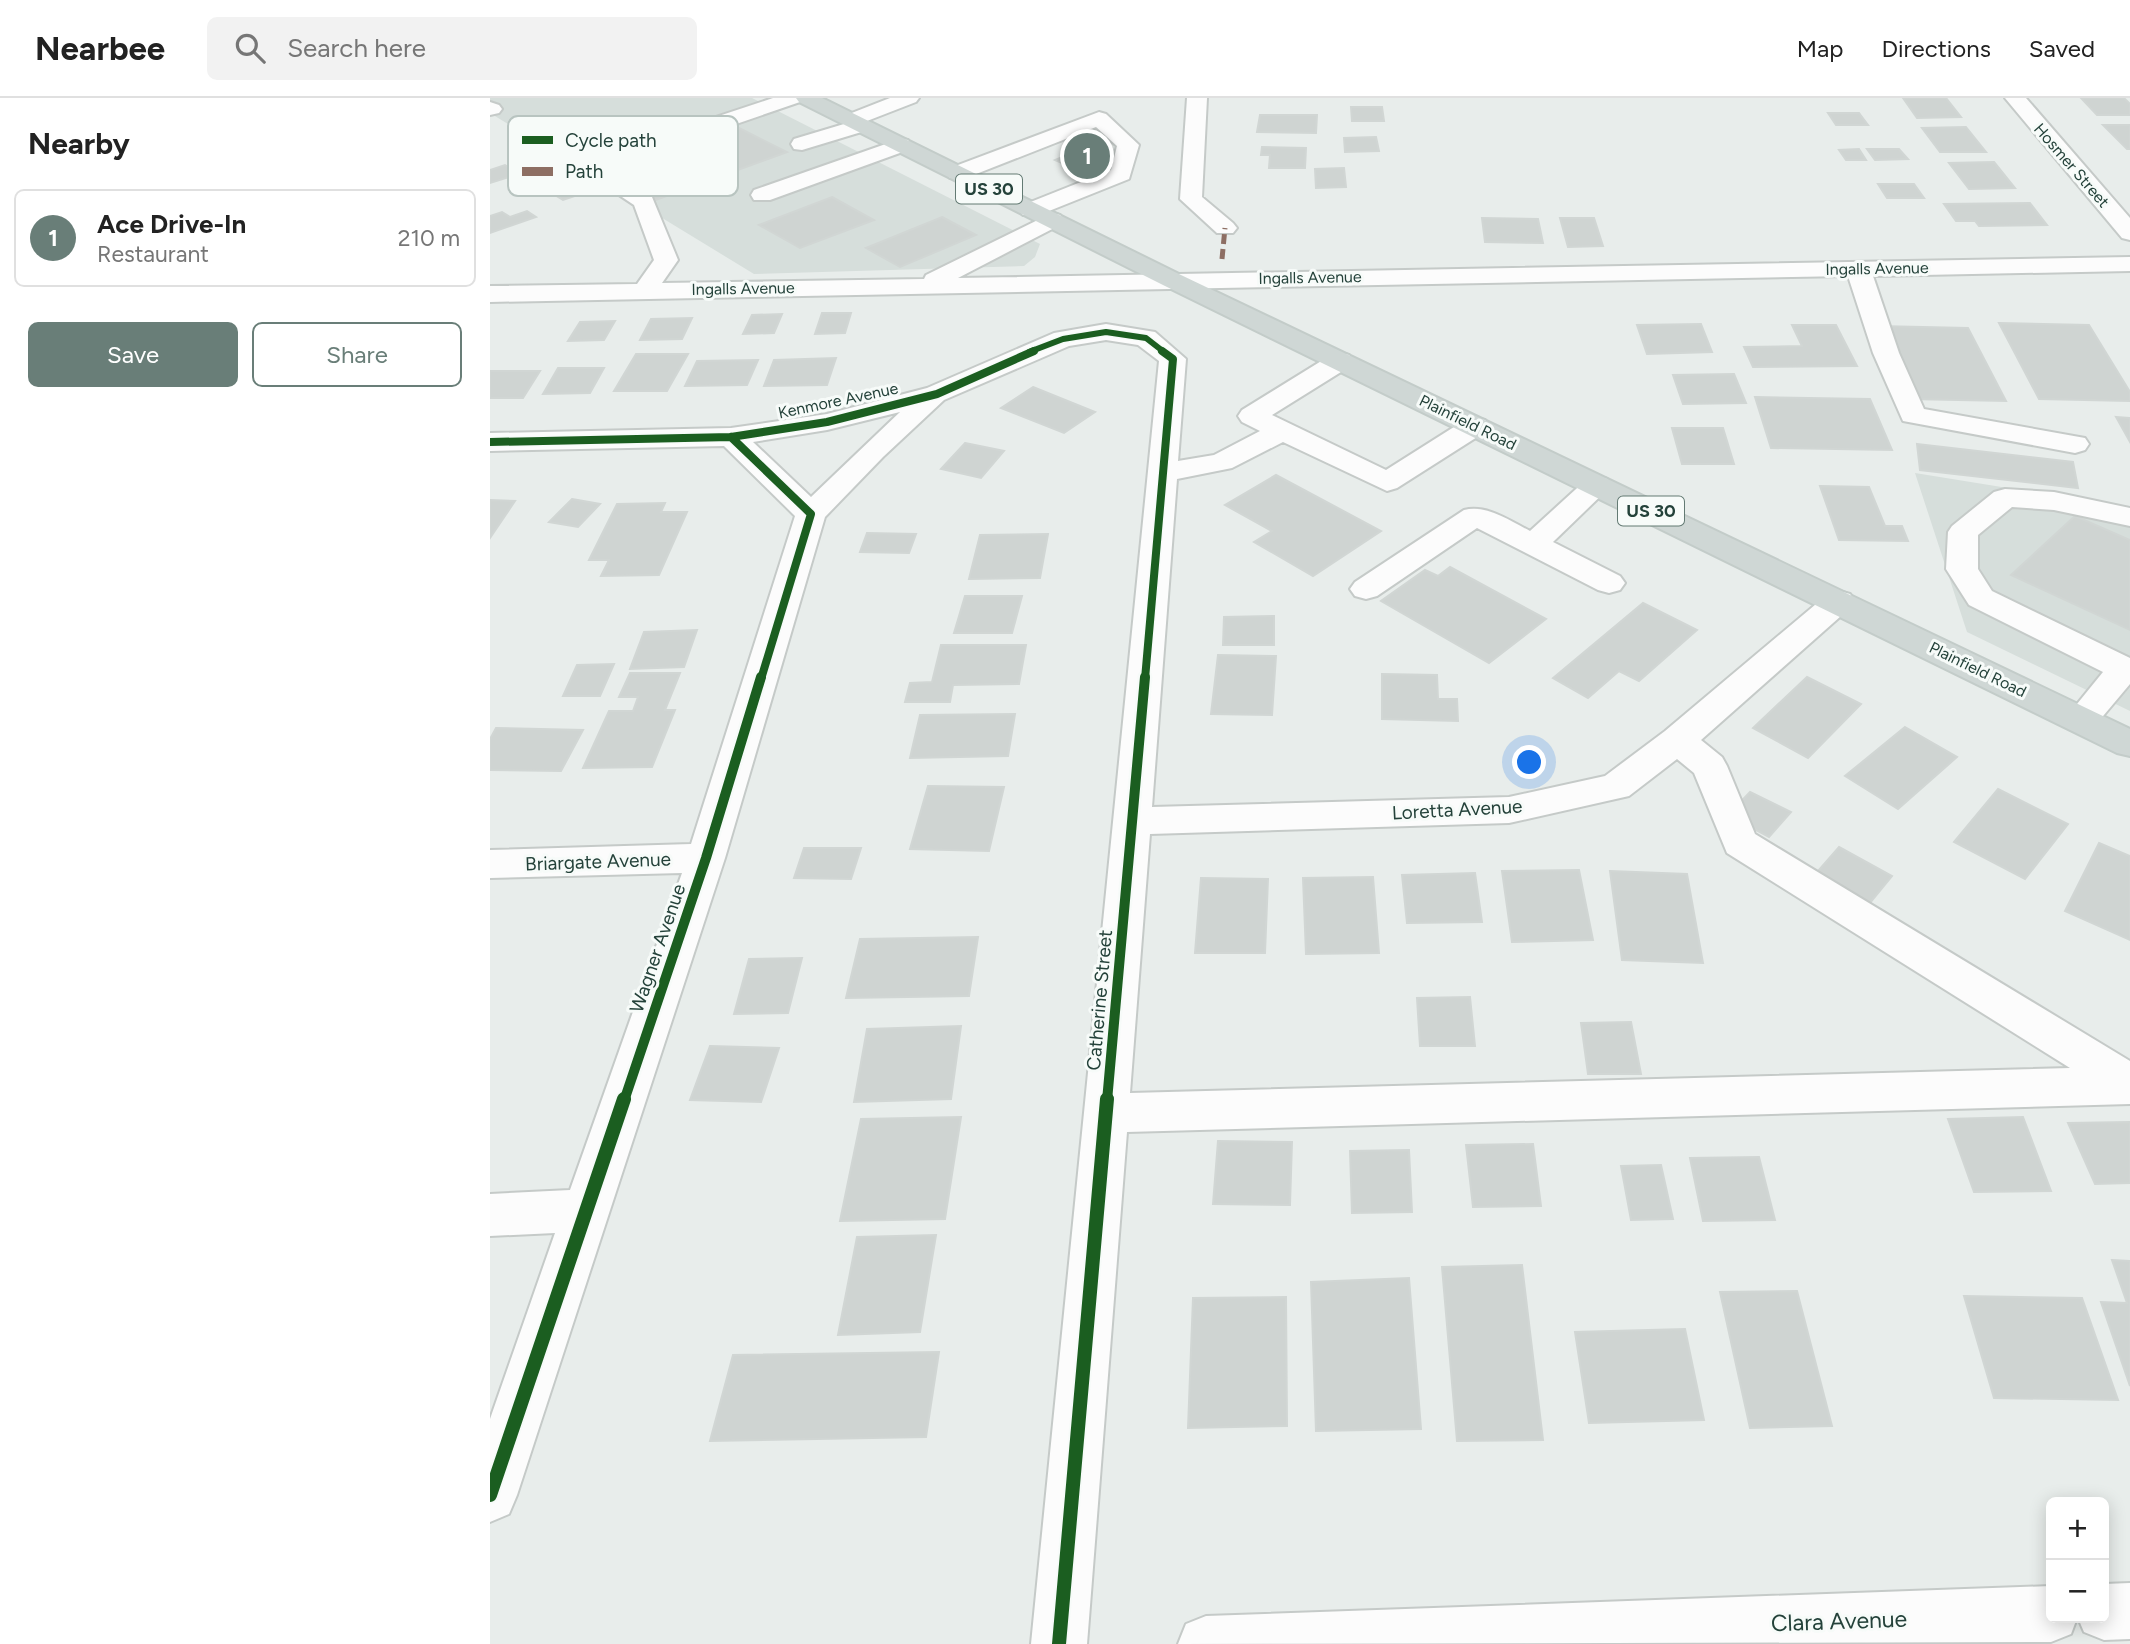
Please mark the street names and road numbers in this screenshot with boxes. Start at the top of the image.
street label: Hosmer Street [2030,119,2113,211]
road number: US 30 [956,174,1022,204]
street label: Ingalls Avenue [1825,258,1929,279]
street label: Ingalls Avenue [1258,267,1362,288]
street label: Ingalls Avenue [691,278,795,299]
street label: Kenmore Avenue [776,378,900,423]
street label: Plainfield Road [1416,391,1519,454]
road number: US 30 [1618,496,1684,526]
street label: Plainfield Road [1926,638,2029,701]
street label: Loretta Avenue [1391,795,1523,824]
street label: Briargate Avenue [525,847,671,876]
street label: Wagner Avenue [625,881,690,1016]
street label: Catherine Street [1082,929,1117,1071]
street label: Clara Avenue [1770,1605,1908,1637]

